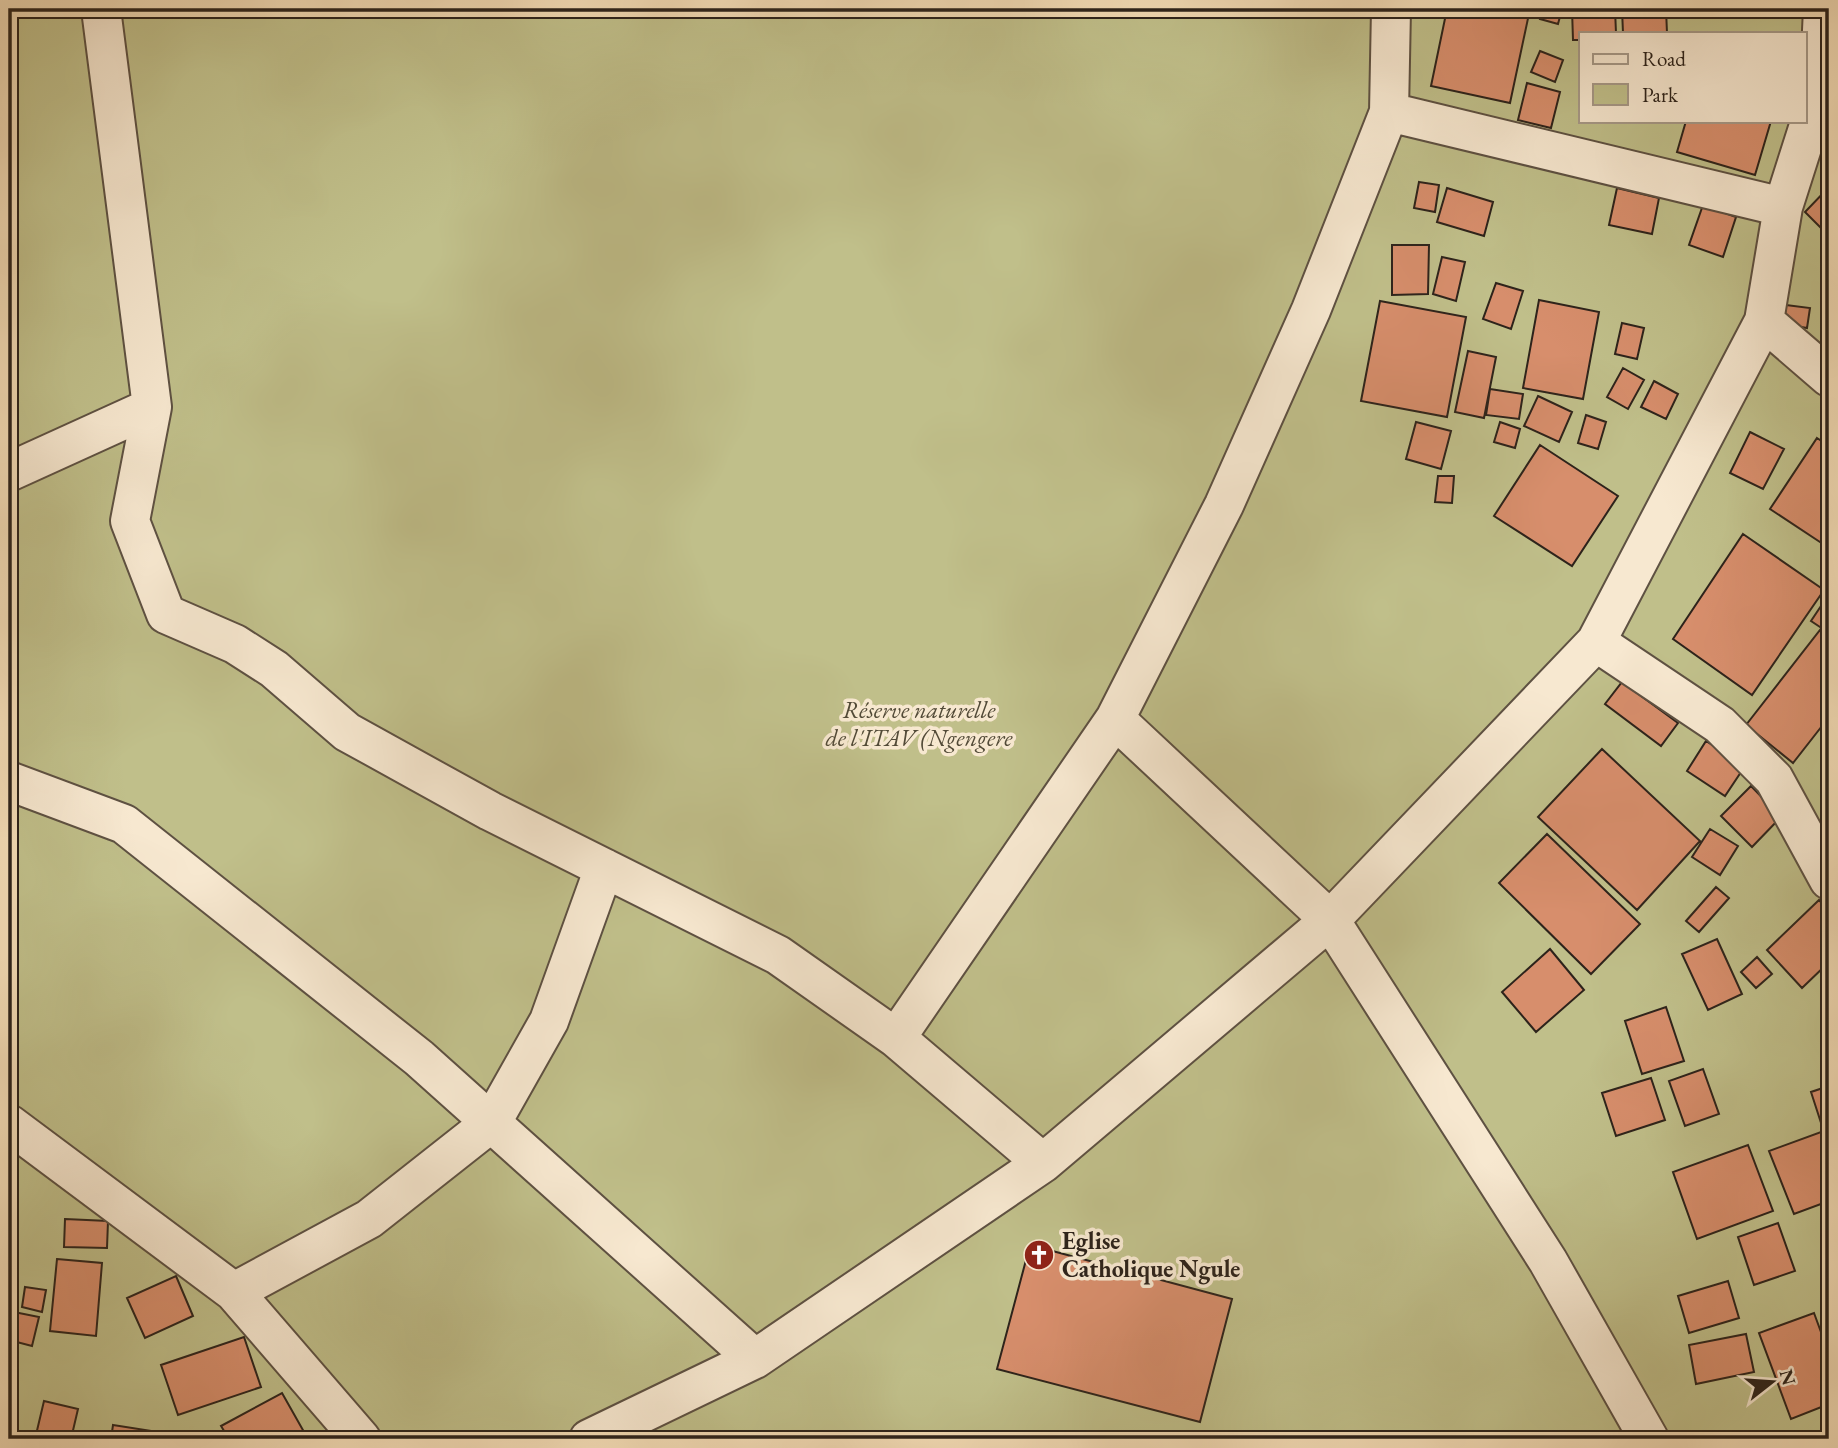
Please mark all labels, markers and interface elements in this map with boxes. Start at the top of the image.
legend [1579,32,1806,122]
text: Road [1642,45,1686,72]
text: Park [1642,81,1679,108]
park label: Réserve naturelle de l'ITAV (Ngengere [825,694,1013,753]
place label: Eglise Catholique Ngule [1062,1225,1240,1285]
church icon: Eglise Catholique Ngule [1022,1238,1056,1272]
north arrow [1736,1346,1806,1416]
text: N [1774,1366,1802,1389]

